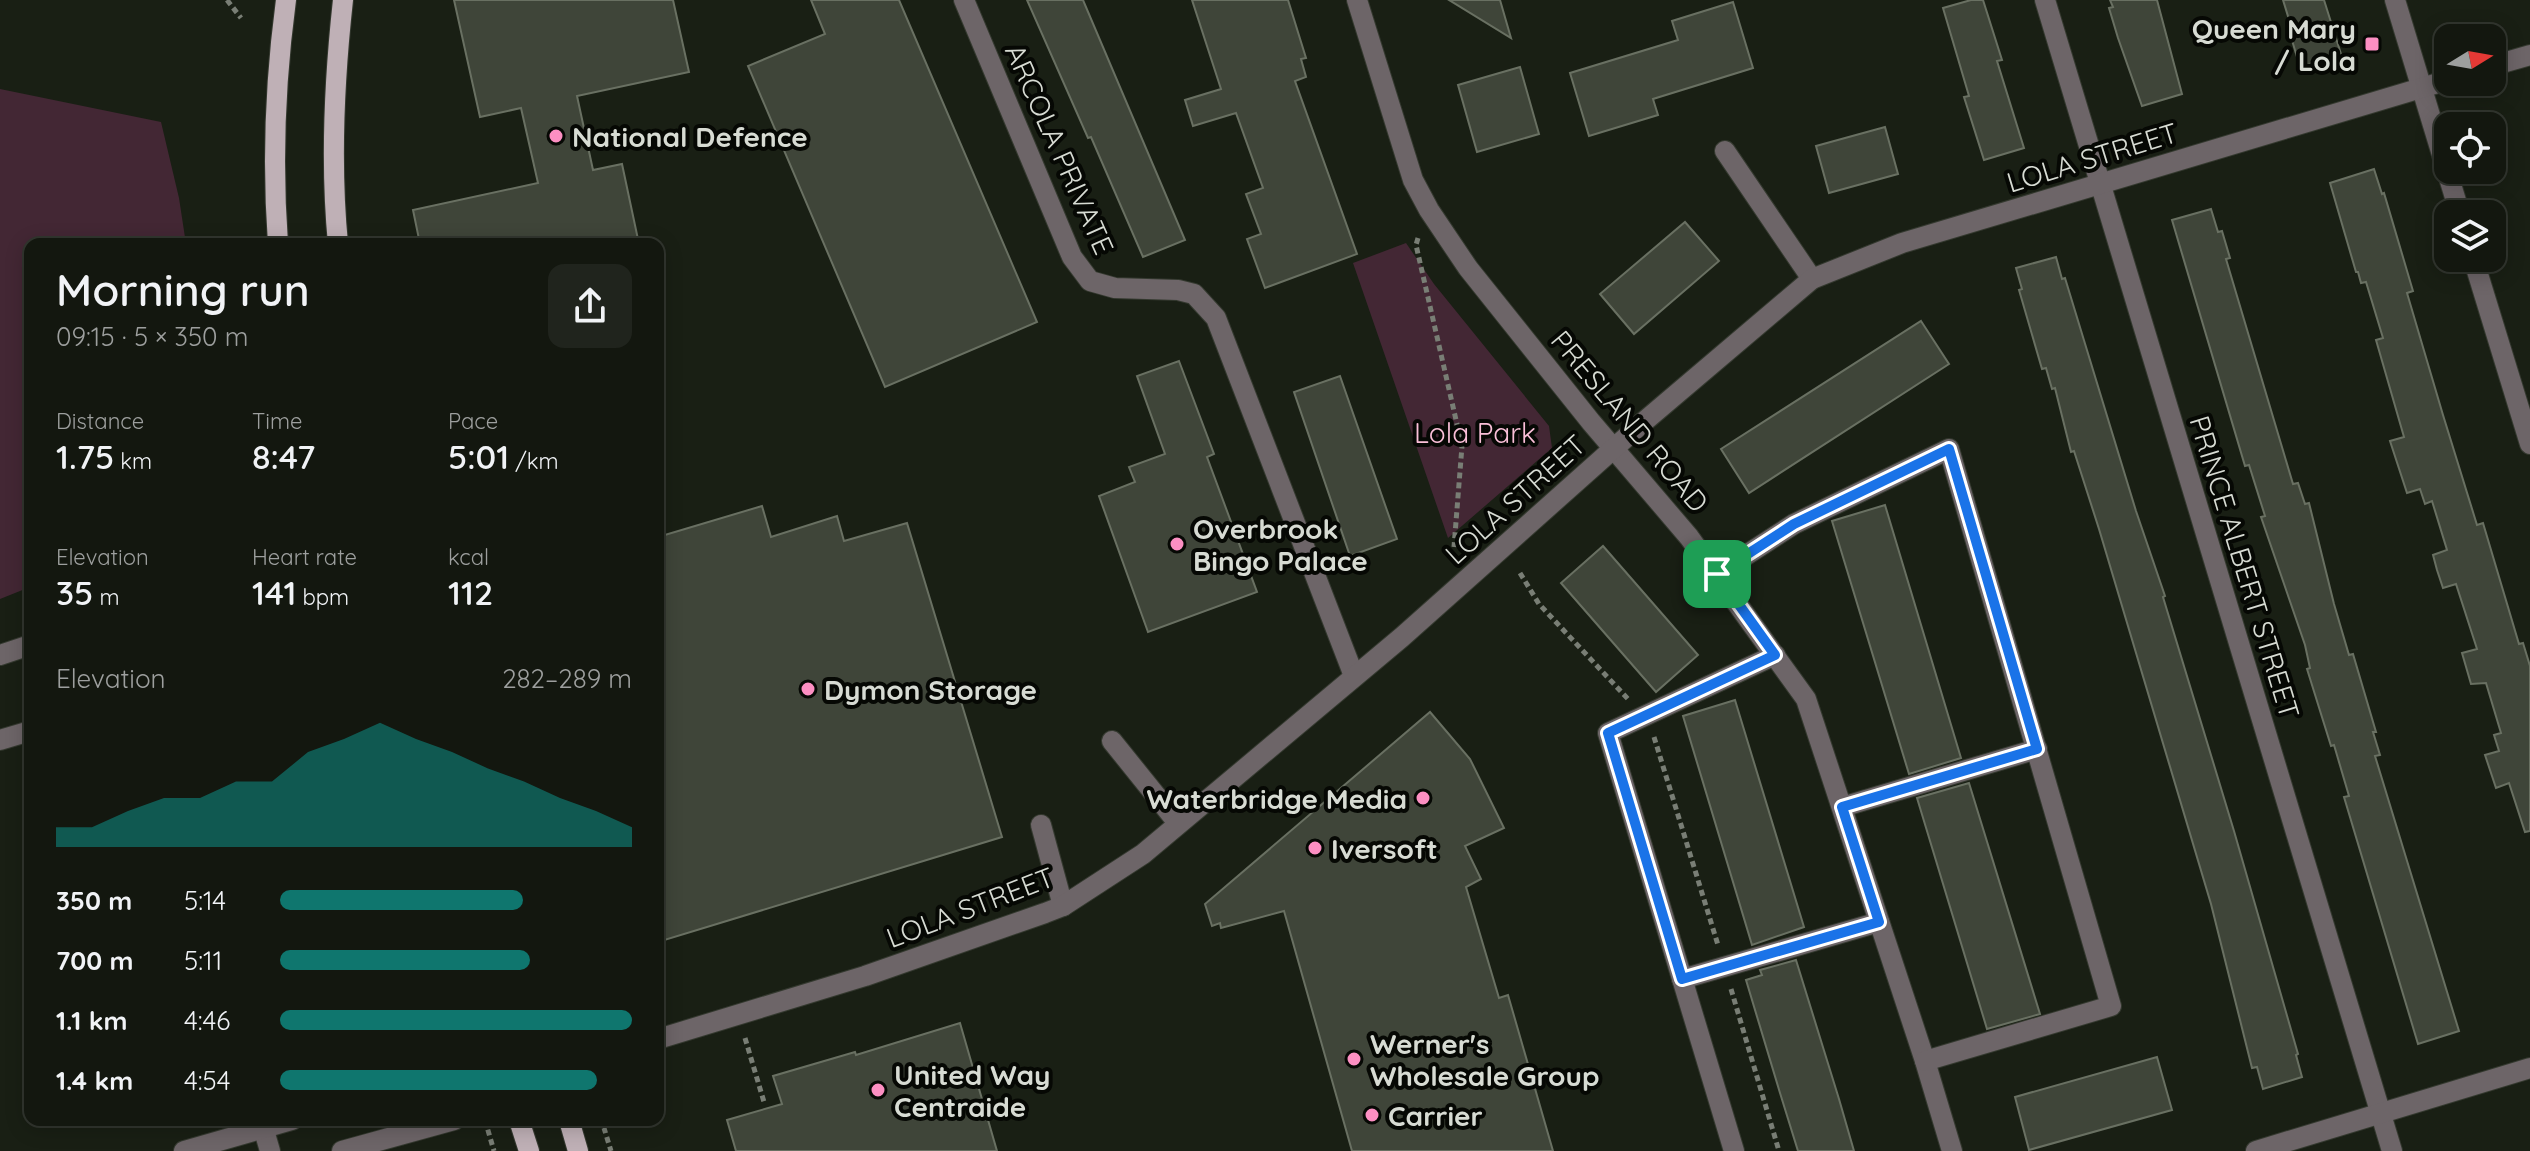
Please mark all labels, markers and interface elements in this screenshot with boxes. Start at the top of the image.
place label: Queen Mary / Lola [2192,11,2356,78]
north arrow [2434,24,2506,96]
map controls [2434,24,2506,272]
marker: Queen Mary / Lola [2363,35,2381,53]
street label: ARCOLA PRIVATE [998,38,1122,260]
button: locate [2434,112,2506,184]
street label: LOLA STREET [2002,114,2182,200]
place label: National Defence [572,119,808,154]
marker: National Defence [547,127,565,145]
button: layers [2434,200,2506,272]
text: Morning run [56,262,310,317]
button: share [548,264,632,348]
text: 09:15 · 5 × 350 m [56,320,248,353]
street label: PRESLAND ROAD [1544,323,1716,519]
text: Distance [56,407,144,435]
text: Time [252,407,303,435]
text: Pace [448,407,498,435]
street label: PRINCE ALBERT STREET [2182,411,2308,723]
park label: Lola Park [1414,415,1536,450]
street label: LOLA STREET [1438,427,1592,571]
text: 1.75 [56,435,114,478]
text: 8:47 [252,435,315,478]
text: 5:01 [448,435,509,478]
text: km [114,447,152,475]
text: /km [509,447,559,475]
place label: Overbrook Bingo Palace [1193,511,1368,578]
marker: Overbrook Bingo Palace [1168,535,1186,553]
pin [1683,540,1751,608]
text: Elevation [56,543,149,571]
text: Heart rate [252,543,357,571]
text: kcal [448,543,489,571]
icon: arrive [1695,552,1739,596]
text: 35 [56,571,93,614]
text: 141 [252,571,296,614]
text: 112 [448,571,493,614]
text: m [93,583,119,611]
text: bpm [296,583,349,611]
text: Elevation [56,662,166,695]
text: 282–289 m [502,662,632,695]
place label: Dymon Storage [824,672,1037,707]
marker: Dymon Storage [799,680,817,698]
place label: Waterbridge Media [1146,781,1407,816]
marker: Waterbridge Media [1414,789,1432,807]
place label: Iversoft [1331,831,1438,866]
marker: Iversoft [1306,839,1324,857]
street label: LOLA STREET [881,859,1059,955]
text: 350 m [56,884,132,917]
text: 5:14 [184,884,226,917]
text: 700 m [56,944,133,977]
text: 5:11 [184,944,222,977]
text: 1.1 km [56,1004,127,1037]
text: 4:46 [184,1004,230,1037]
place label: Werner's Wholesale Group [1370,1026,1600,1093]
marker: Werner's Wholesale Group [1345,1050,1363,1068]
place label: United Way Centraide [894,1057,1050,1124]
text: 1.4 km [56,1064,133,1097]
text: 4:54 [184,1064,230,1097]
marker: United Way Centraide [869,1081,887,1099]
place label: Carrier [1388,1098,1483,1133]
marker: Carrier [1363,1106,1381,1124]

